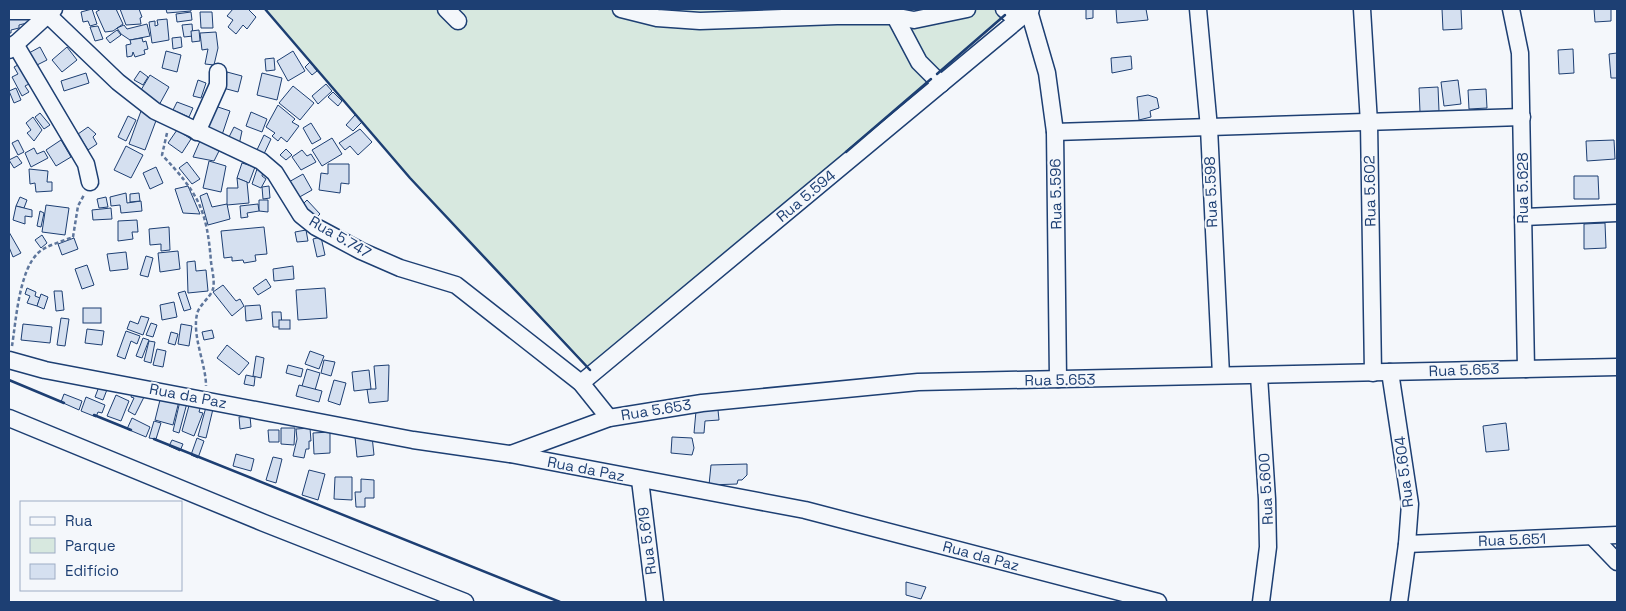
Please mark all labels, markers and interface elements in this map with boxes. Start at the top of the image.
street label: Rua 5.628 [1513,152,1532,224]
street label: Rua 5.602 [1359,155,1380,227]
street label: Rua 5.598 [1200,156,1221,228]
street label: Rua 5.596 [1045,158,1066,230]
street label: Rua 5.594 [772,165,839,226]
street label: Rua 5.747 [306,211,375,262]
street label: Rua 5.653 [1428,359,1500,380]
street label: Rua 5.653 [1024,369,1096,390]
street label: Rua da Paz [148,379,228,412]
street label: Rua 5.653 [619,395,692,424]
street label: Rua 5.604 [1390,435,1417,509]
street label: Rua da Paz [546,452,626,485]
street label: Rua 5.600 [1254,452,1277,526]
legend [20,501,182,591]
street label: Rua 5.619 [633,506,660,576]
text: Rua [65,511,93,530]
street label: Rua 5.651 [1478,529,1546,550]
text: Parque [65,536,116,555]
street label: Rua da Paz [941,536,1022,575]
text: Edifício [65,561,119,580]

